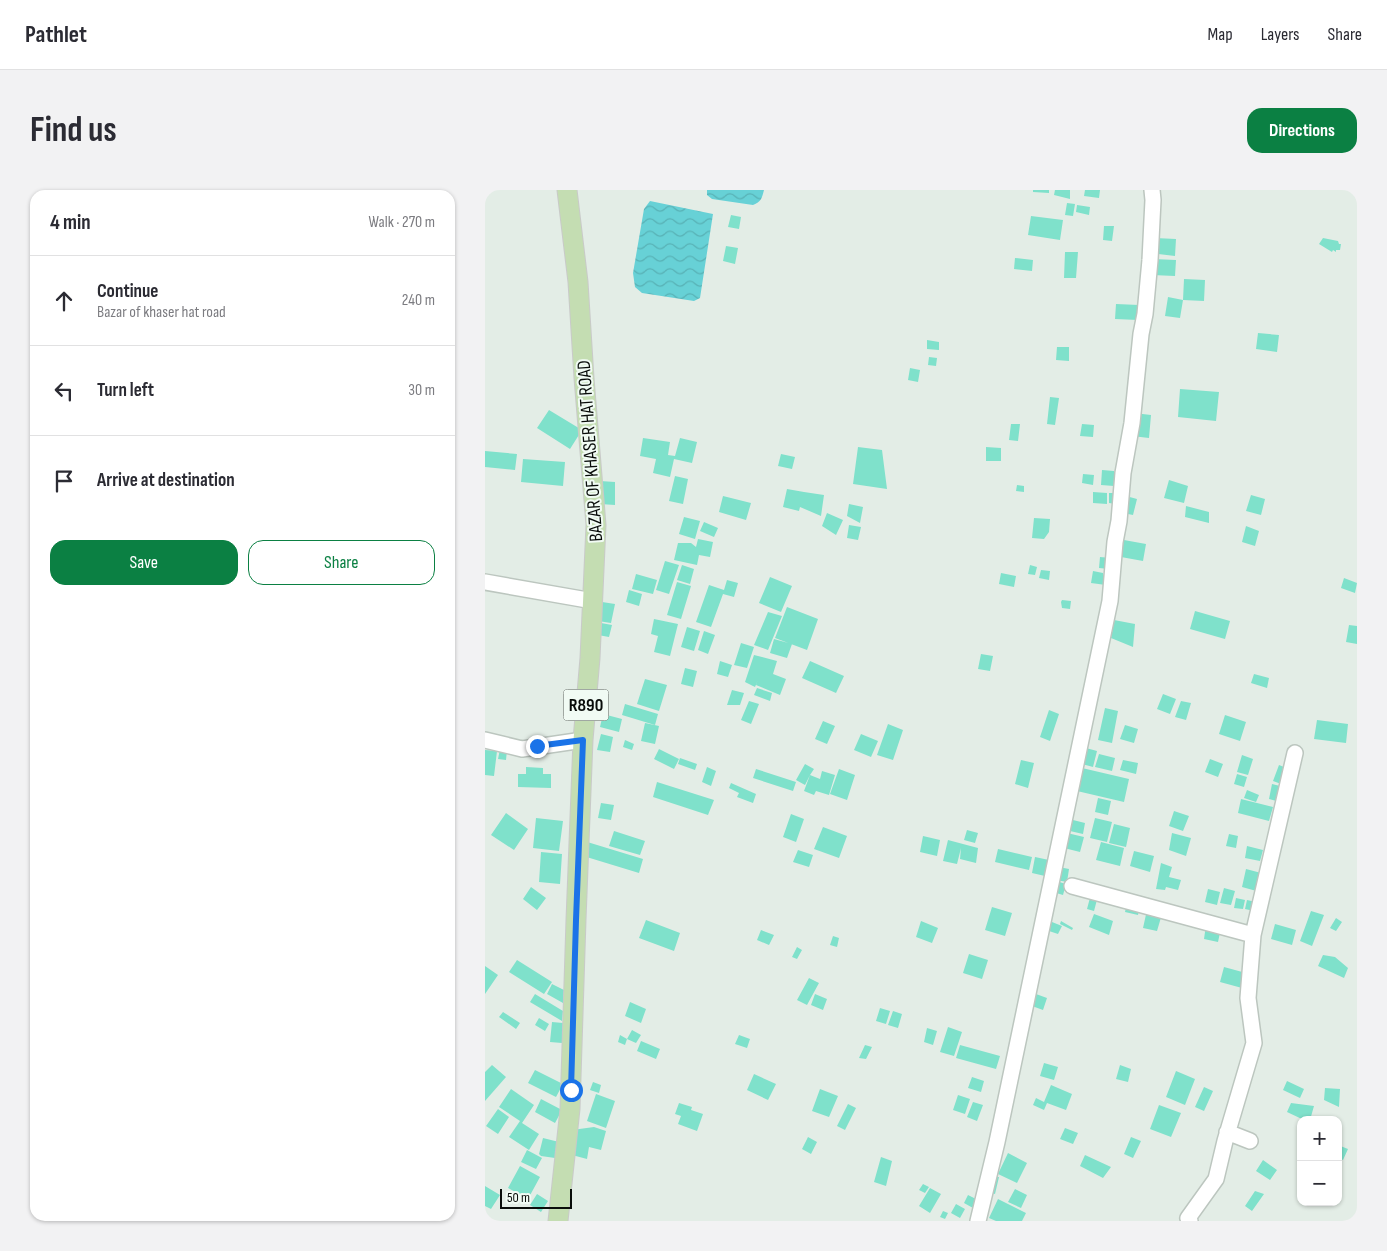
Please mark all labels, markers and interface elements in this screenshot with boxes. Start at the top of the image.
text: Pathlet [25,20,87,49]
text: Map [1208,24,1233,45]
text: Layers [1261,24,1300,45]
text: Share [1328,24,1362,45]
button: Directions [1247,108,1357,153]
text: Find us [30,109,117,152]
text: 4 min [50,210,91,235]
text: Walk · 270 m [369,213,435,232]
text: Continue [97,280,158,303]
icon: ahead [50,287,78,315]
text: 240 m [402,291,435,310]
text: Bazar of khaser hat road [97,303,226,322]
street label: BAZAR OF KHASER HAT ROAD [573,359,608,542]
icon: left [50,377,78,405]
text: Turn left [97,379,154,402]
text: 30 m [408,381,435,400]
icon: arrive [50,467,78,495]
text: Arrive at destination [97,469,235,492]
button: Save [50,540,238,585]
button: Share [248,540,435,585]
road number: R890 [563,690,609,720]
route end [526,735,549,758]
route start [560,1079,583,1102]
map controls [1297,1116,1342,1206]
button: + [1297,1116,1342,1161]
button: − [1297,1161,1342,1206]
scale bar [500,1186,573,1209]
text: 50 m [507,1189,530,1206]

